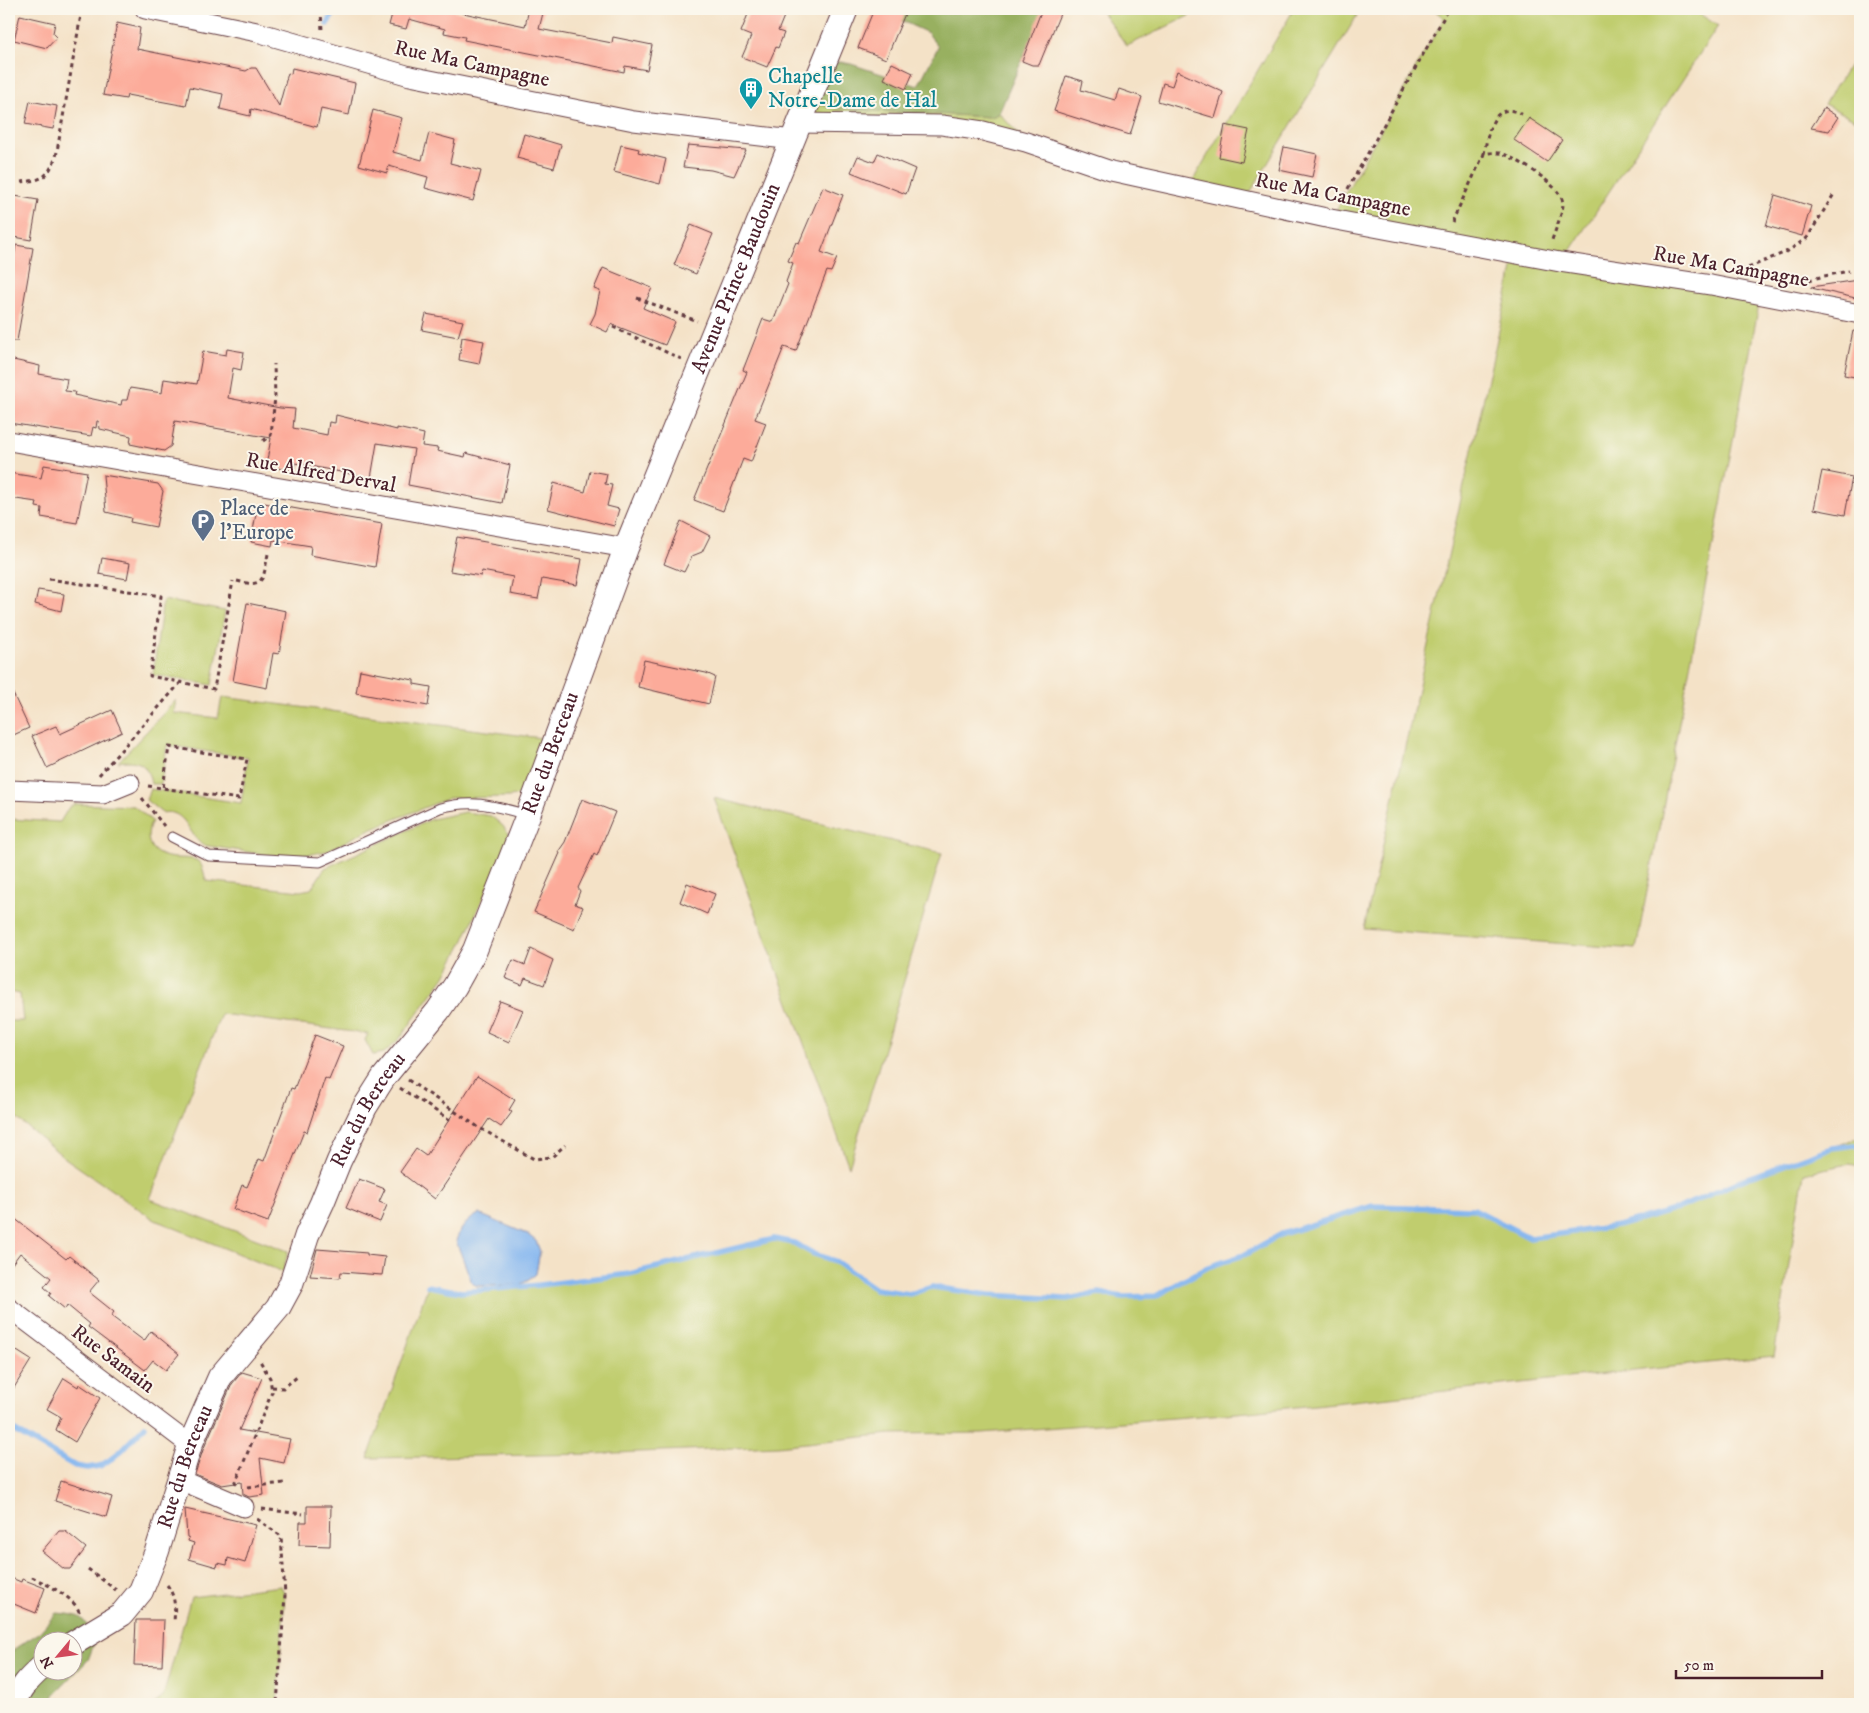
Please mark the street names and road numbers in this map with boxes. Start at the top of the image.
street label: Rue Ma Campagne [392,35,552,93]
street label: Rue Ma Campagne [1253,167,1413,223]
street label: Avenue Prince Baudouin [686,179,787,377]
street label: Rue Ma Campagne [1651,240,1811,294]
street label: Rue Alfred Derval [244,447,399,499]
street label: Rue du Berceau [516,688,585,818]
street label: Rue du Berceau [325,1047,412,1172]
street label: Rue Samain [66,1319,160,1399]
street label: Rue du Berceau [152,1401,219,1532]

